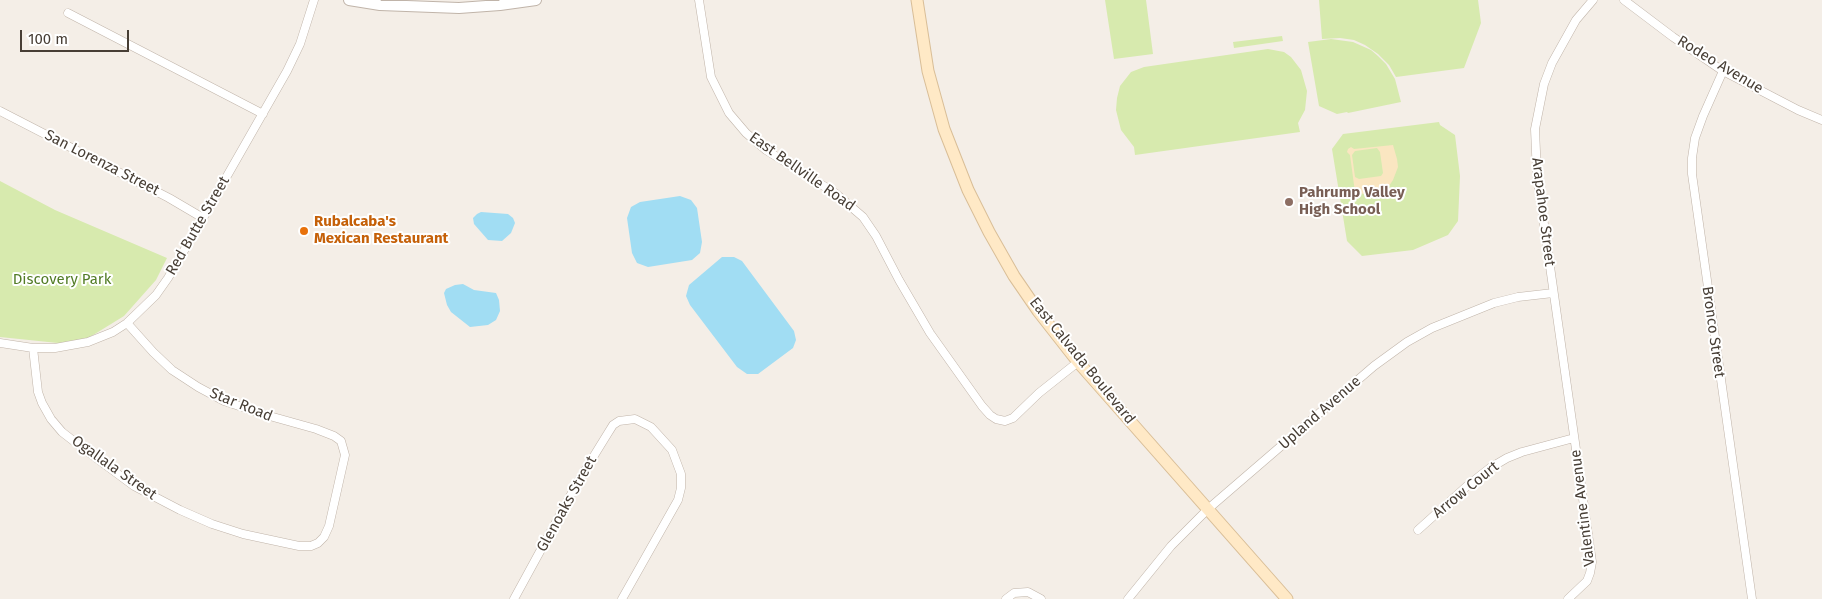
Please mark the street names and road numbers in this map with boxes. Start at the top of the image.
street label: Rodeo Avenue [1674,32,1766,98]
street label: San Lorenza Street [42,126,162,200]
street label: East Bellville Road [746,129,858,215]
street label: Arapahoe Street [1527,157,1559,267]
street label: Red Butte Street [162,173,234,279]
street label: Bronco Street [1698,285,1728,379]
street label: East Calvada Boulevard [1025,294,1139,428]
street label: Upland Avenue [1275,372,1365,454]
street label: Star Road [207,384,275,426]
street label: Ogallala Street [68,432,160,504]
street label: Valentine Avenue [1567,449,1599,567]
street label: Glenoaks Street [533,453,601,555]
street label: Arrow Court [1429,458,1503,522]

